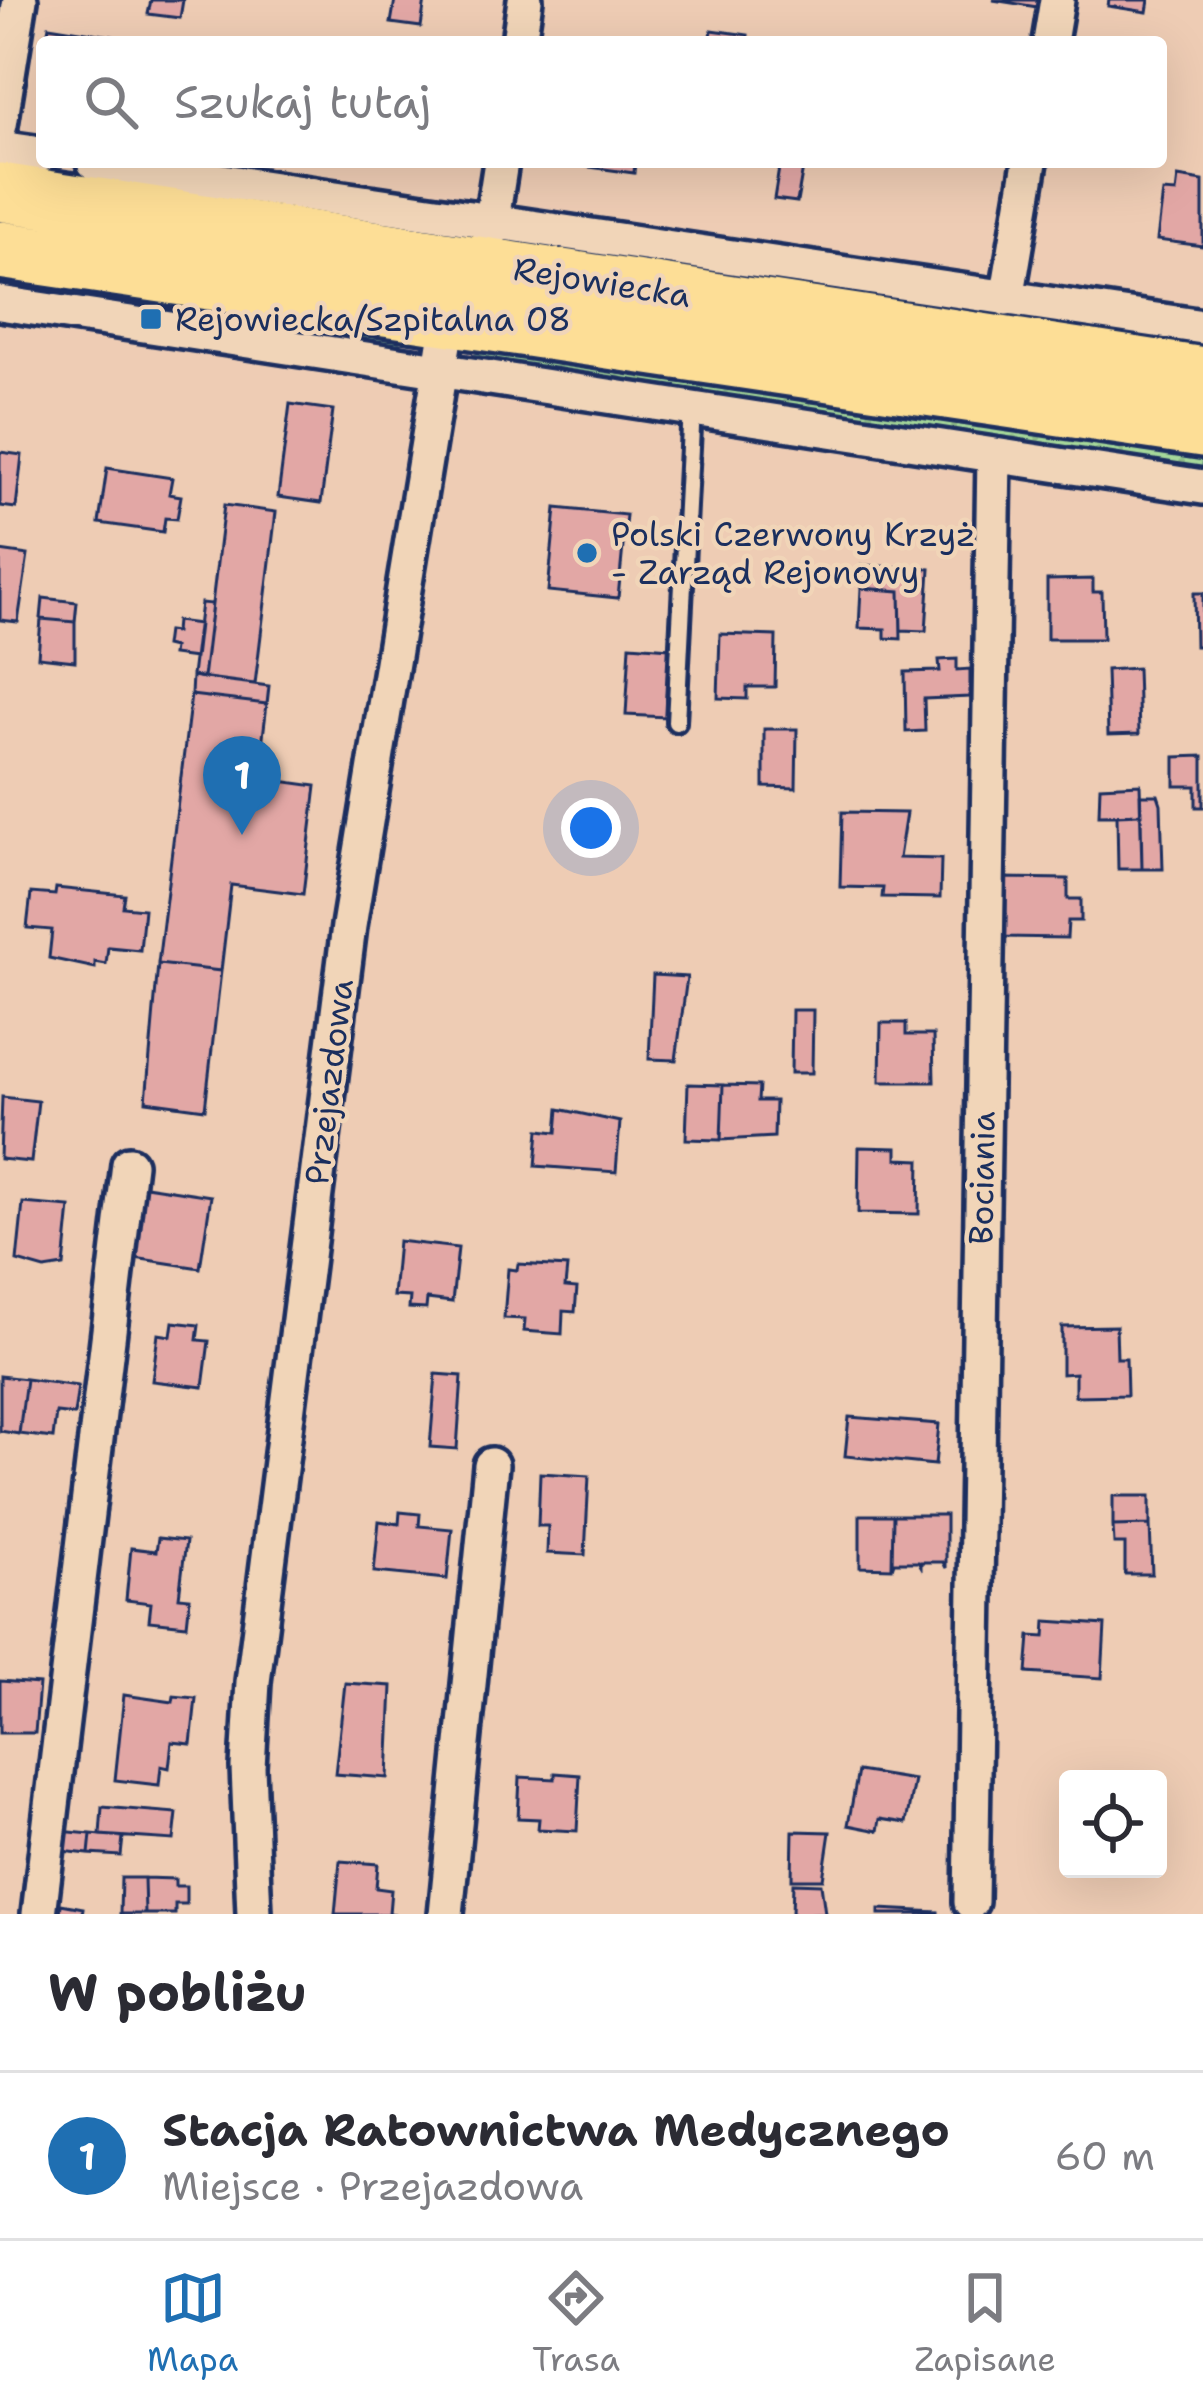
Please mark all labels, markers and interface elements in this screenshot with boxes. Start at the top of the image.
search box [36,36,1167,168]
icon: search [78,69,144,135]
text: Szukaj tutaj [174,72,431,132]
street label: Rejowiecka [510,246,694,318]
place label: Rejowiecka/Szpitalna 08 [175,297,571,342]
marker: Rejowiecka/Szpitalna 08 [138,306,164,332]
place label: Polski Czerwony Krzyż - Zarząd Rejonowy [611,512,976,595]
marker: Polski Czerwony Krzyż - Zarząd Rejonowy [574,540,600,566]
pin: 1 [203,736,281,835]
your location [561,798,621,858]
street label: Przejazdowa [294,977,364,1187]
street label: Bociania [958,1111,1006,1245]
map controls [1059,1770,1167,1878]
button: locate [1059,1770,1167,1878]
text: W pobliżu [48,1958,307,2026]
text: Stacja Ratownictwa Medycznego [162,2100,950,2160]
text: 1 [78,2130,96,2182]
text: 60 m [1055,2130,1155,2182]
text: Miejsce · Przejazdowa [162,2160,583,2212]
tab: Mapa [147,2265,238,2382]
tab: Trasa [532,2265,620,2382]
tab: Zapisane [914,2265,1056,2382]

